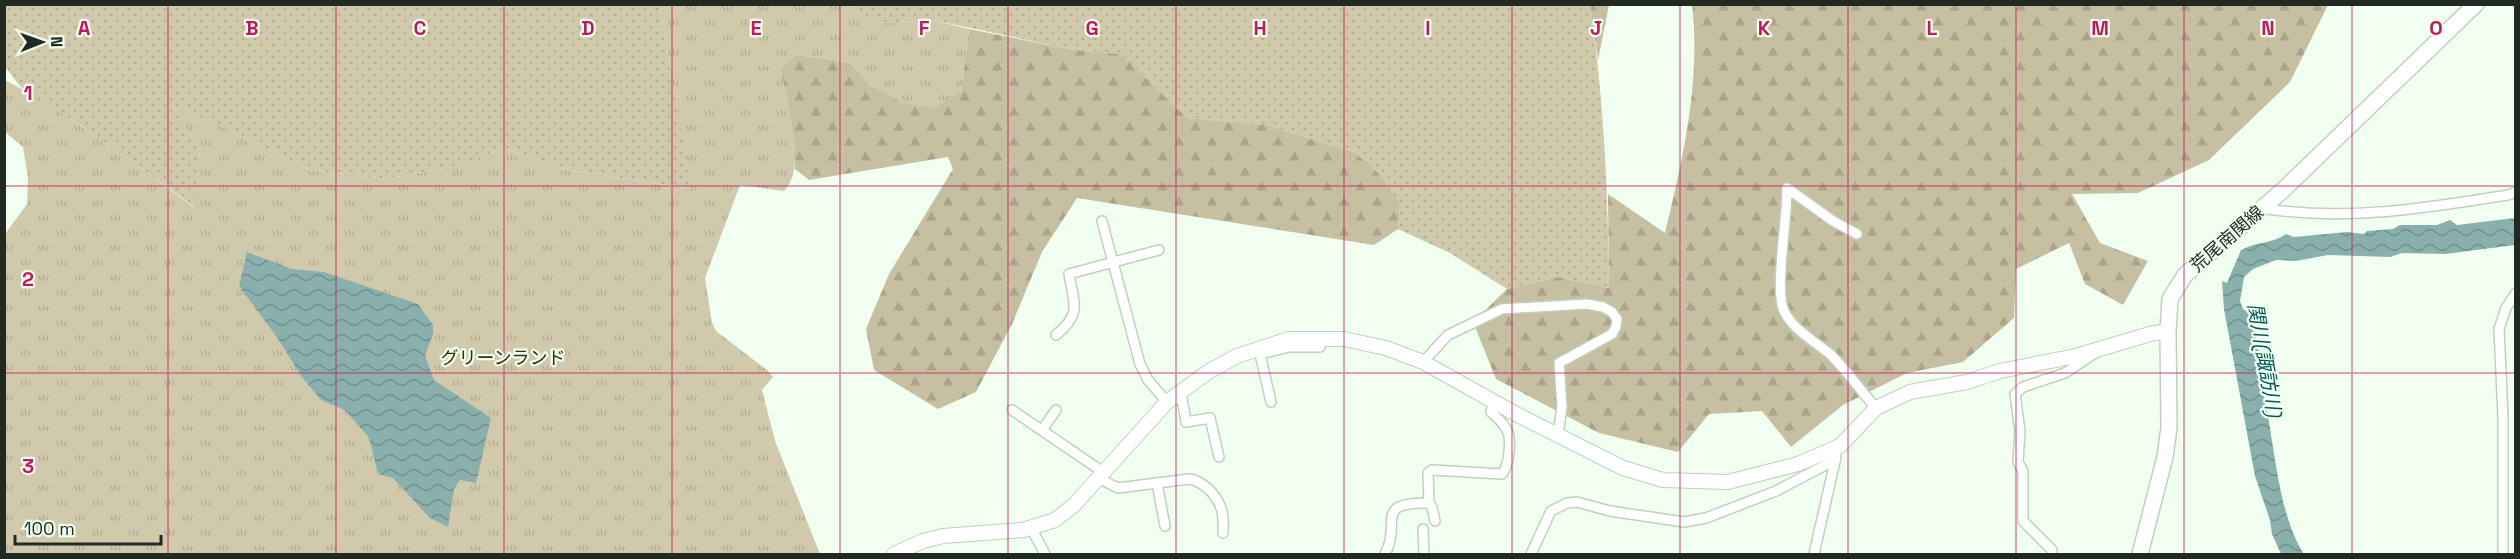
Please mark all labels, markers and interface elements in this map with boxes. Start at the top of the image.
north arrow [12,12,72,72]
text: A [78,15,91,41]
text: B [245,15,259,41]
text: C [414,15,427,41]
text: D [581,15,595,41]
text: E [750,15,762,41]
text: F [919,15,930,41]
text: G [1085,15,1099,41]
text: H [1253,15,1267,41]
text: I [1425,15,1431,41]
text: J [1590,15,1602,41]
text: K [1758,15,1771,41]
text: L [1927,15,1938,41]
text: M [2091,15,2109,41]
text: N [2261,15,2275,41]
text: O [2429,15,2443,41]
text: N [46,36,67,47]
text: 1 [23,80,33,106]
street label: 荒尾南関線 [2185,200,2268,277]
text: 2 [22,266,34,292]
water label: 関川(諏訪川) [2242,301,2288,420]
park label: グリーンランド [440,346,566,369]
text: 3 [22,453,34,479]
scale bar [15,508,160,546]
text: 100 m [24,517,75,540]

